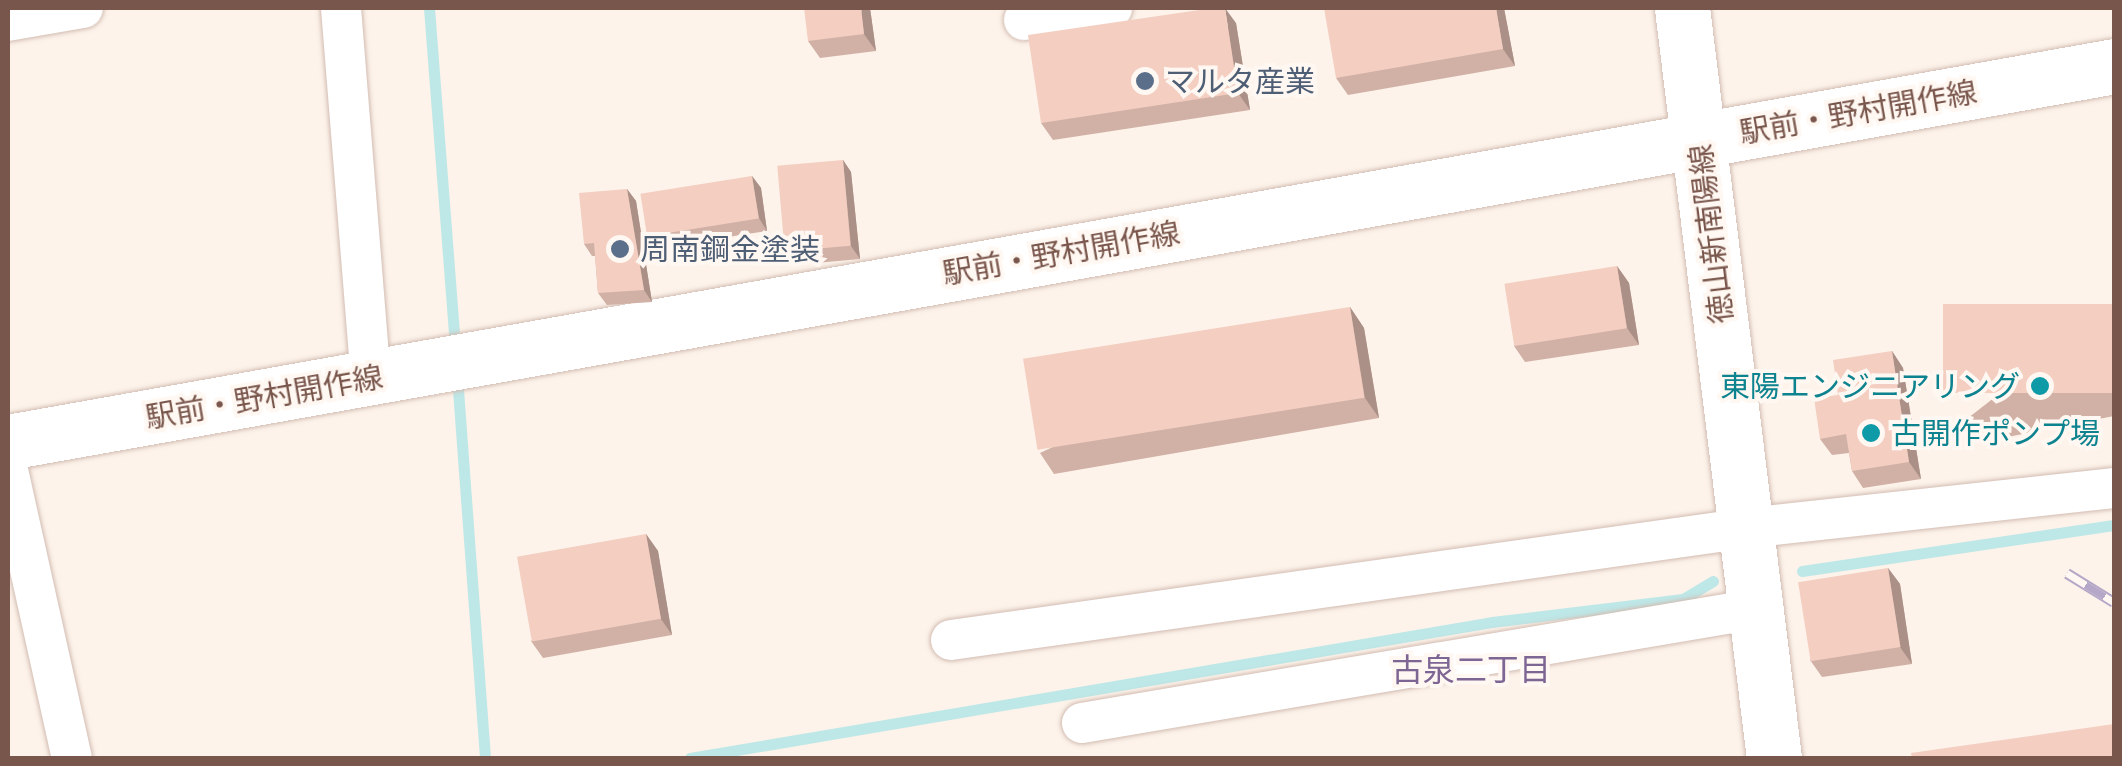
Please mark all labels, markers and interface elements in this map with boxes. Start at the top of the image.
place label: マルタ産業 [1165,63,1315,99]
marker: マルタ産業 [1134,70,1156,92]
street label: 駅前・野村開作線 [1737,73,1979,151]
street label: 徳山新南陽線 [1682,142,1740,326]
street label: 駅前・野村開作線 [940,214,1182,292]
place label: 周南鋼金塗装 [640,231,820,267]
marker: 周南鋼金塗装 [609,238,631,260]
street label: 駅前・野村開作線 [143,358,385,436]
place label: 東陽エンジニアリング [1720,368,2020,404]
marker: 東陽エンジニアリング [2029,375,2051,397]
place label: 古開作ポンプ場 [1891,415,2101,451]
marker: 古開作ポンプ場 [1860,422,1882,444]
district label: 古泉二丁目 [1391,650,1551,688]

